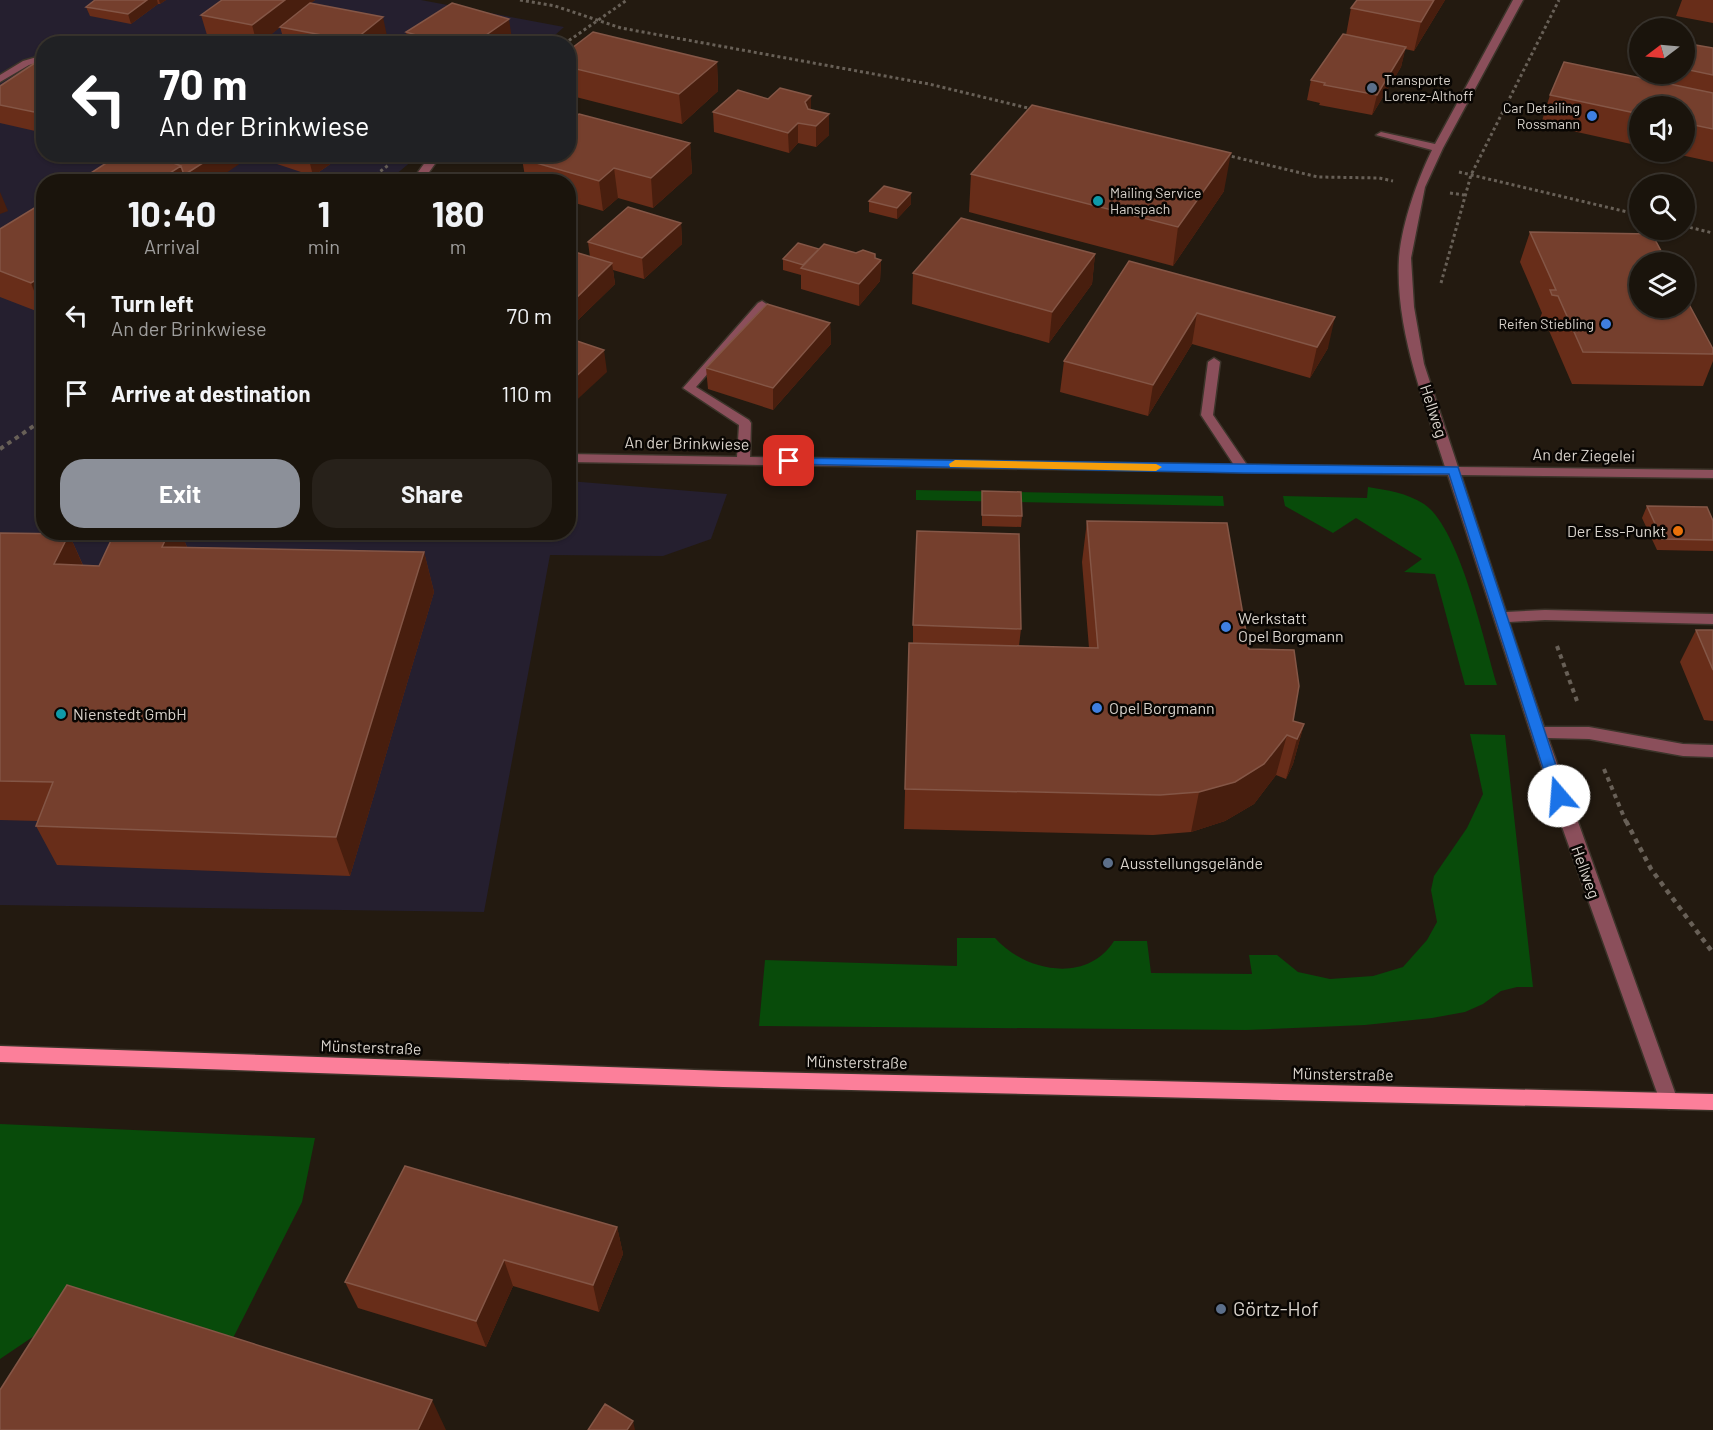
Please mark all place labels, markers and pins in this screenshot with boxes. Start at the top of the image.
place label: Transporte Lorenz-Althoff [1384,71,1473,104]
marker: Transporte Lorenz-Althoff [1365,81,1379,95]
place label: Car Detailing Rossmann [1503,99,1580,132]
marker: Car Detailing Rossmann [1585,109,1599,123]
place label: Mailing Service Hanspach [1110,184,1201,217]
marker: Mailing Service Hanspach [1091,194,1105,208]
place label: Reifen Stiebling [1499,315,1594,332]
marker: Reifen Stiebling [1599,317,1613,331]
pin [763,435,814,486]
place label: Der Ess-Punkt [1567,521,1666,540]
marker: Der Ess-Punkt [1671,524,1685,538]
place label: Werkstatt Opel Borgmann [1238,608,1344,645]
marker: Werkstatt Opel Borgmann [1219,620,1233,634]
place label: Opel Borgmann [1109,698,1215,717]
marker: Opel Borgmann [1090,701,1104,715]
place label: Nienstedt GmbH [73,704,187,723]
marker: Nienstedt GmbH [54,707,68,721]
place label: Ausstellungsgelände [1120,853,1263,872]
marker: Ausstellungsgelände [1101,856,1115,870]
place label: Görtz-Hof [1233,1296,1319,1320]
marker: Görtz-Hof [1214,1302,1228,1316]

